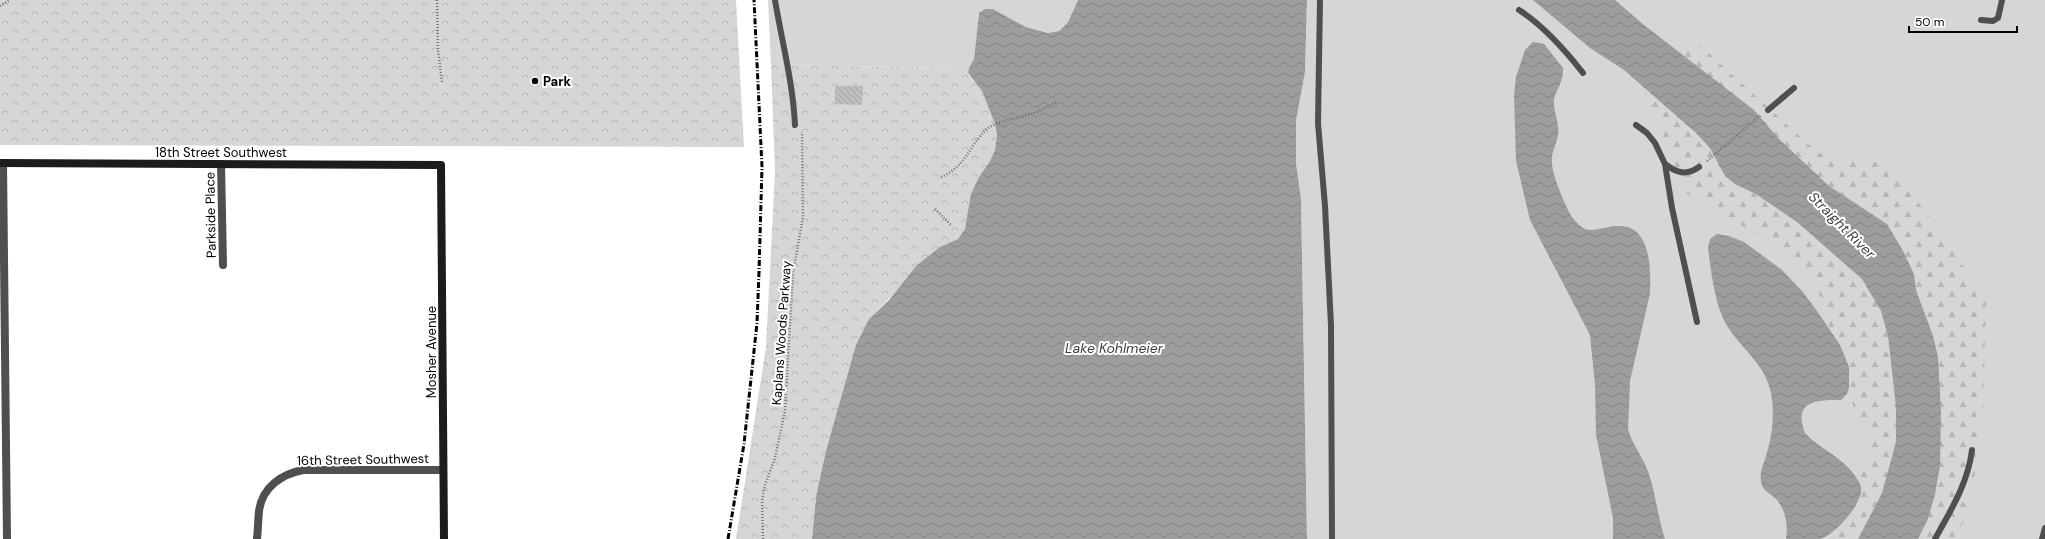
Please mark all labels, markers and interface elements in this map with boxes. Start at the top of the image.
scale bar [1909,8,2017,34]
text: 50 m [1915,14,1944,30]
place label: Park [543,73,571,90]
marker: Park [530,76,540,86]
street label: 18th Street Southwest [155,144,287,161]
street label: Parkside Place [201,172,220,258]
water label: Straight River [1805,188,1880,263]
street label: Kaplans Woods Parkway [768,260,795,406]
street label: Mosher Avenue [423,306,440,398]
water label: Lake Kohlmeier [1065,339,1164,357]
street label: 16th Street Southwest [297,450,429,469]

